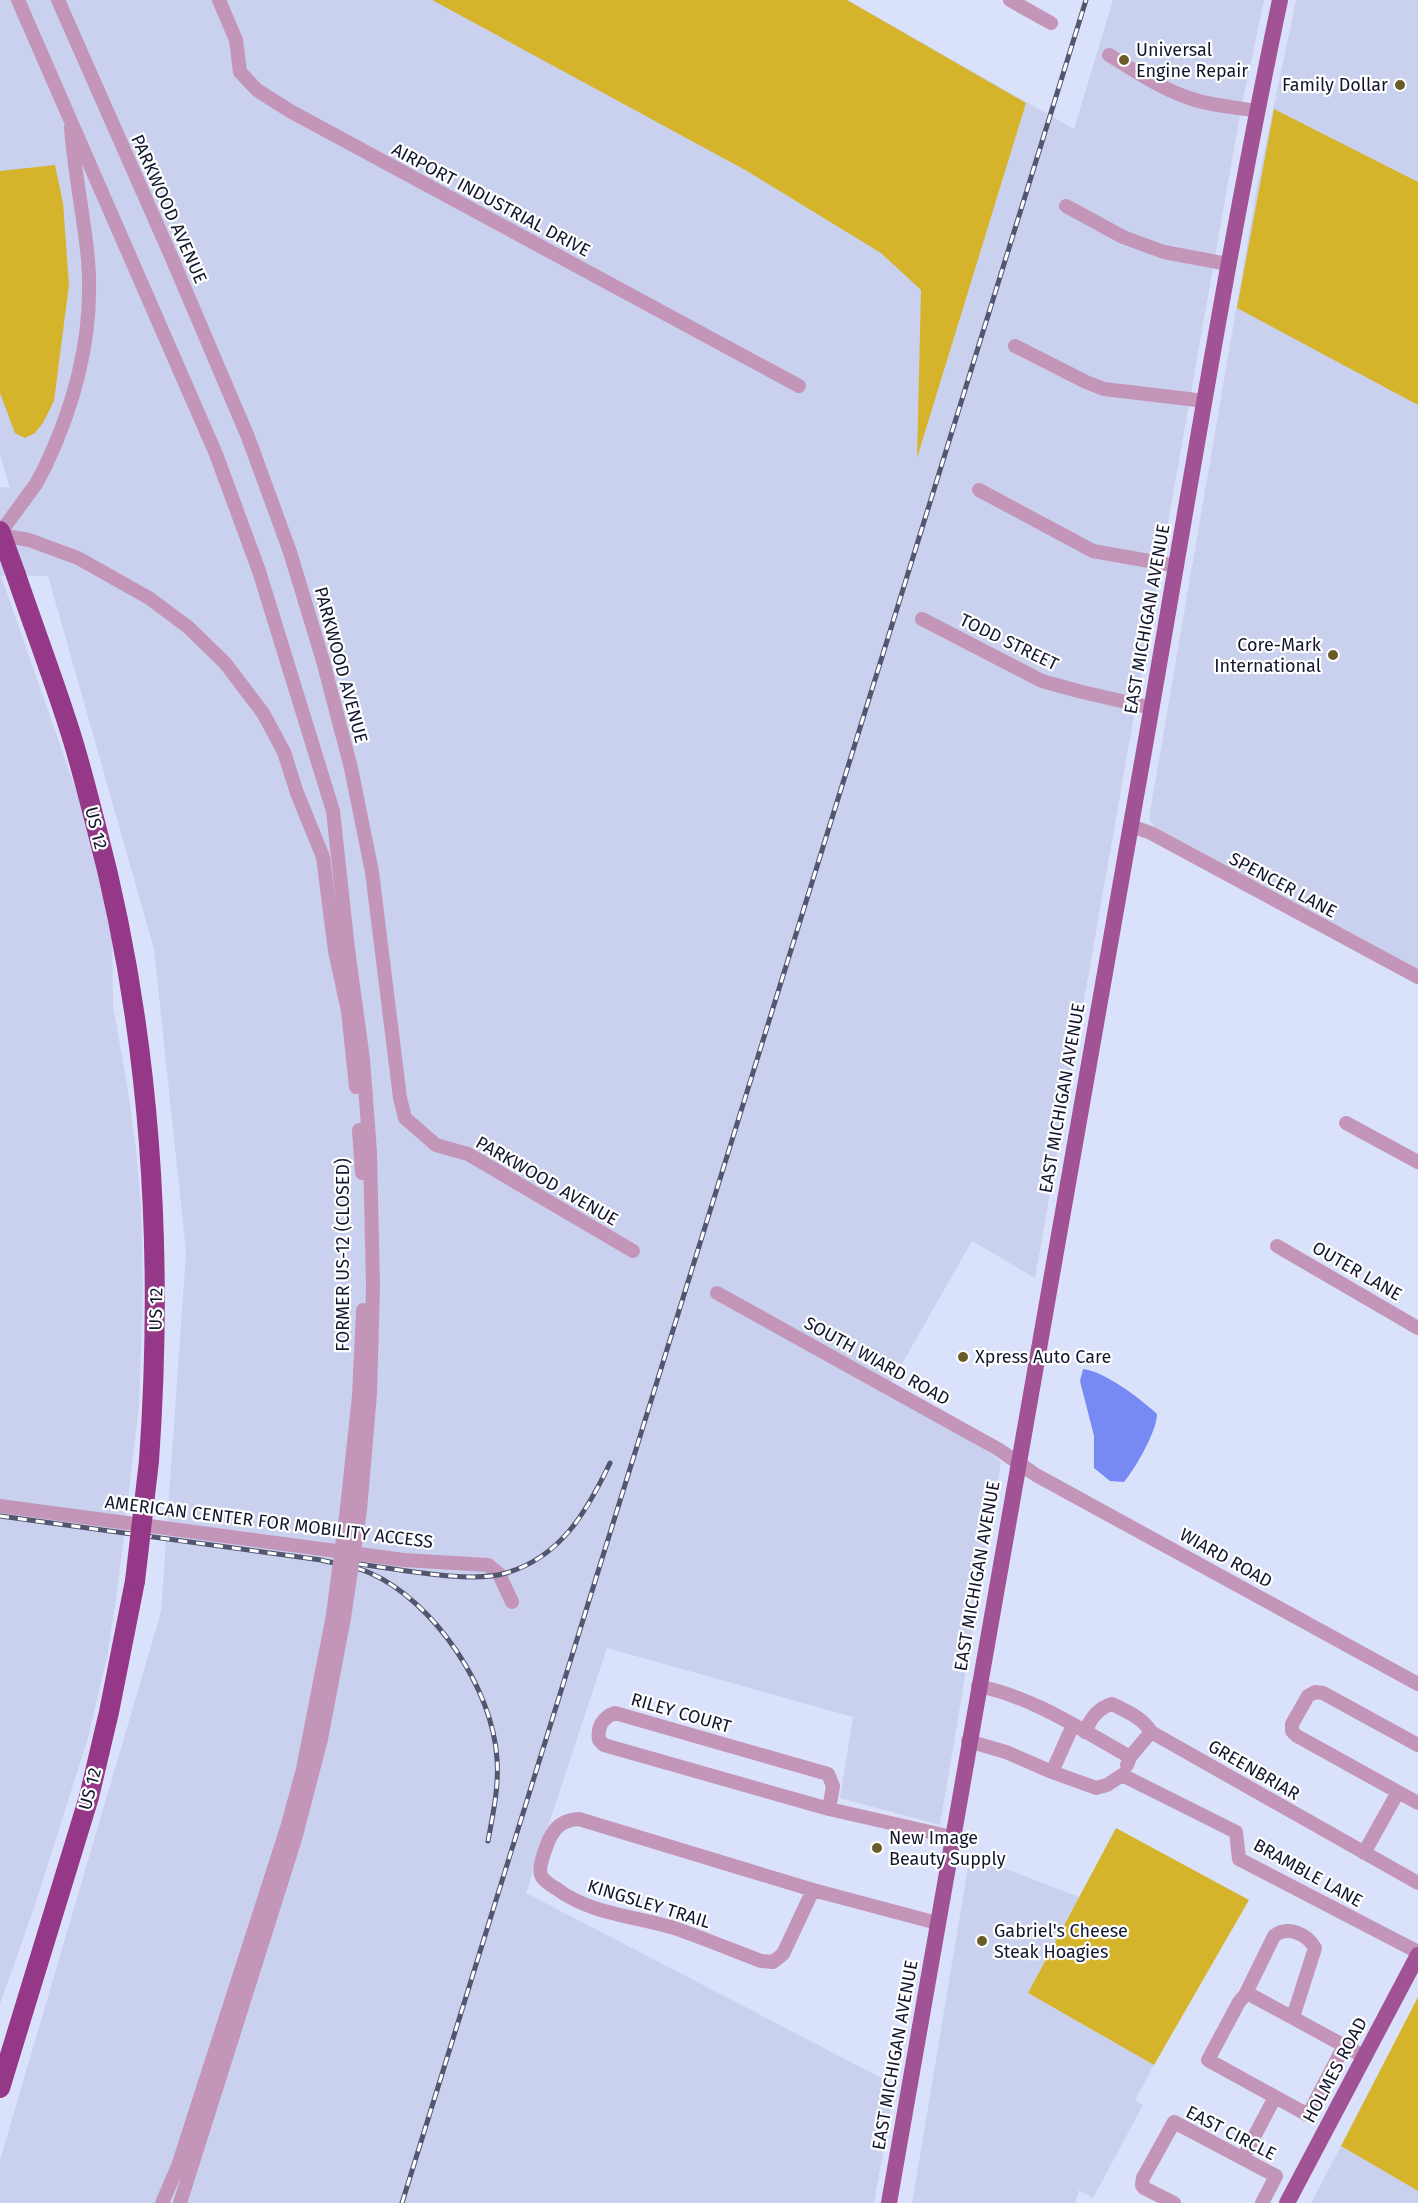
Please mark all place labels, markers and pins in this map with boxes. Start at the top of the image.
place label: Universal Engine Repair [1136,39,1248,82]
marker: Universal Engine Repair [1117,53,1131,67]
place label: Family Dollar [1282,74,1388,96]
marker: Family Dollar [1393,78,1407,92]
place label: Core-Mark International [1214,634,1322,677]
marker: Core-Mark International [1326,648,1340,662]
place label: Xpress Auto Care [975,1346,1111,1368]
marker: Xpress Auto Care [956,1350,970,1364]
place label: New Image Beauty Supply [889,1827,1006,1870]
marker: New Image Beauty Supply [870,1841,884,1855]
place label: Gabriel's Cheese Steak Hoagies [994,1920,1128,1963]
marker: Gabriel's Cheese Steak Hoagies [975,1934,989,1948]

